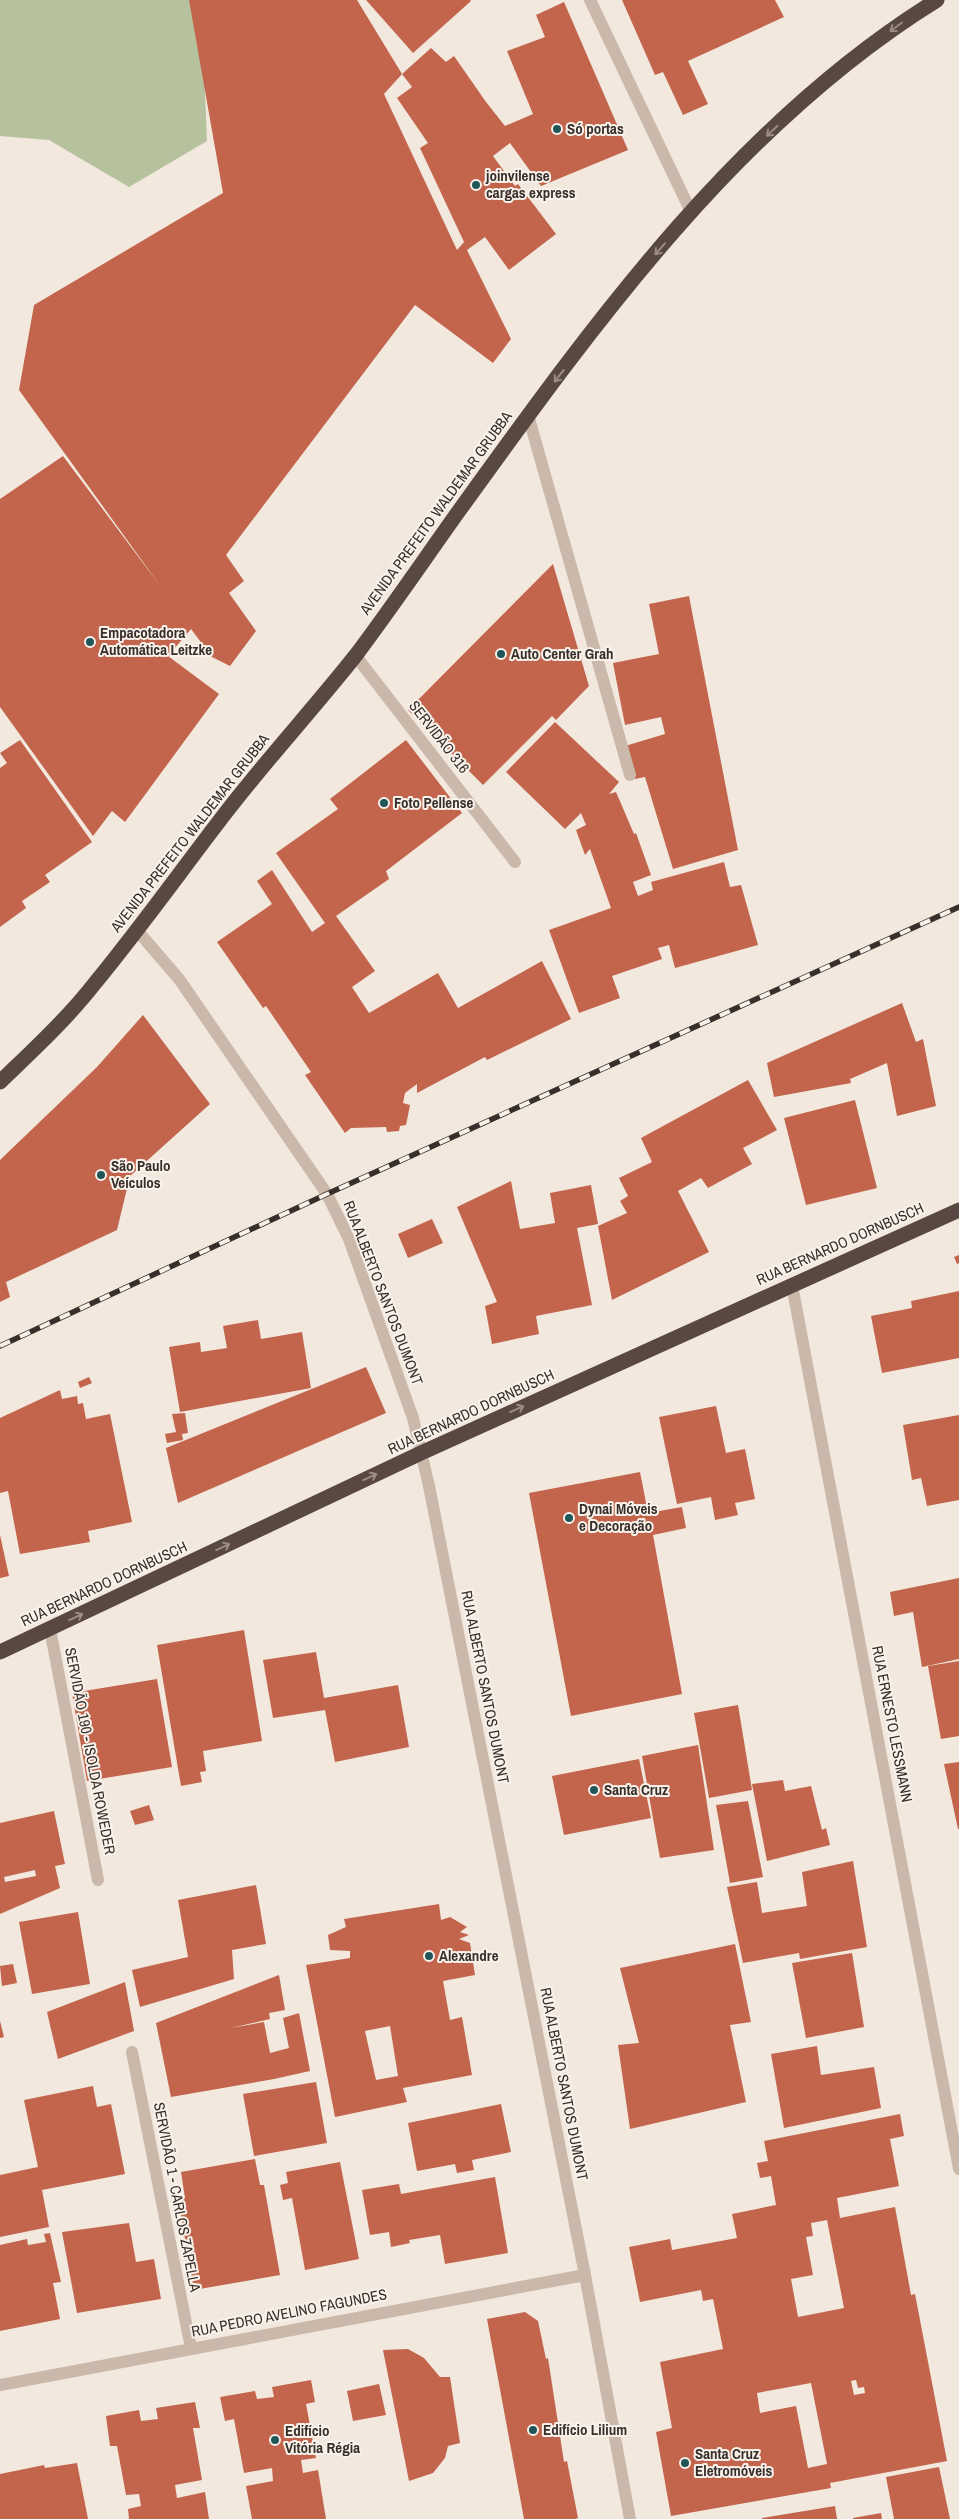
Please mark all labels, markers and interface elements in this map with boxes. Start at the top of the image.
one-way arrow [889,22,903,32]
place label: Só portas [567,118,624,139]
marker: Só portas [551,123,563,135]
one-way arrow [765,125,778,137]
place label: joinvilense cargas express [485,165,576,203]
marker: joinvilense cargas express [470,179,482,191]
one-way arrow [654,242,666,255]
one-way arrow [553,369,564,382]
street label: AVENIDA PREFEITO WALDEMAR GRUBBA [354,406,517,619]
place label: Empacotadora Automática Leitzke [100,622,212,660]
marker: Empacotadora Automática Leitzke [84,636,96,648]
place label: Auto Center Grah [511,643,614,664]
marker: Auto Center Grah [495,648,507,660]
street label: SERVIDÃO 316 [404,696,475,778]
street label: AVENIDA PREFEITO WALDEMAR GRUBBA [105,728,274,937]
place label: Foto Pellense [394,792,474,813]
marker: Foto Pellense [378,797,390,809]
place label: São Paulo Veículos [111,1155,170,1193]
marker: São Paulo Veículos [95,1169,107,1181]
street label: RUA ALBERTO SANTOS DUMONT [339,1197,429,1389]
street label: RUA BERNARDO DORNBUSCH [753,1197,927,1290]
street label: RUA BERNARDO DORNBUSCH [384,1364,557,1459]
one-way arrow [509,1404,524,1414]
one-way arrow [362,1472,377,1482]
place label: Dynai Móveis e Decoração [579,1498,658,1536]
marker: Dynai Móveis e Decoração [563,1512,575,1524]
street label: RUA BERNARDO DORNBUSCH [17,1536,190,1631]
one-way arrow [215,1542,230,1551]
street label: RUA ALBERTO SANTOS DUMONT [456,1589,515,1786]
one-way arrow [68,1611,83,1621]
street label: RUA ERNESTO LESSMANN [867,1644,918,1804]
street label: SERVIDÃO 190 - ISOLDA ROWEDER [60,1646,121,1856]
place label: Santa Cruz [604,1779,668,1800]
marker: Santa Cruz [588,1784,600,1796]
place label: Alexandre [439,1945,499,1966]
marker: Alexandre [423,1950,435,1962]
street label: RUA ALBERTO SANTOS DUMONT [535,1986,594,2183]
street label: SERVIDÃO 1 - CARLOS ZAPELLA [149,2100,206,2294]
street label: RUA PEDRO AVELINO FAGUNDES [189,2283,388,2342]
place label: Edifício Lilium [543,2419,627,2440]
place label: Edifício Vitória Régia [285,2420,360,2458]
marker: Edifício Lilium [527,2424,539,2436]
marker: Edifício Vitória Régia [269,2434,281,2446]
place label: Santa Cruz Eletromóveis [695,2443,772,2481]
marker: Santa Cruz Eletromóveis [679,2457,691,2469]

